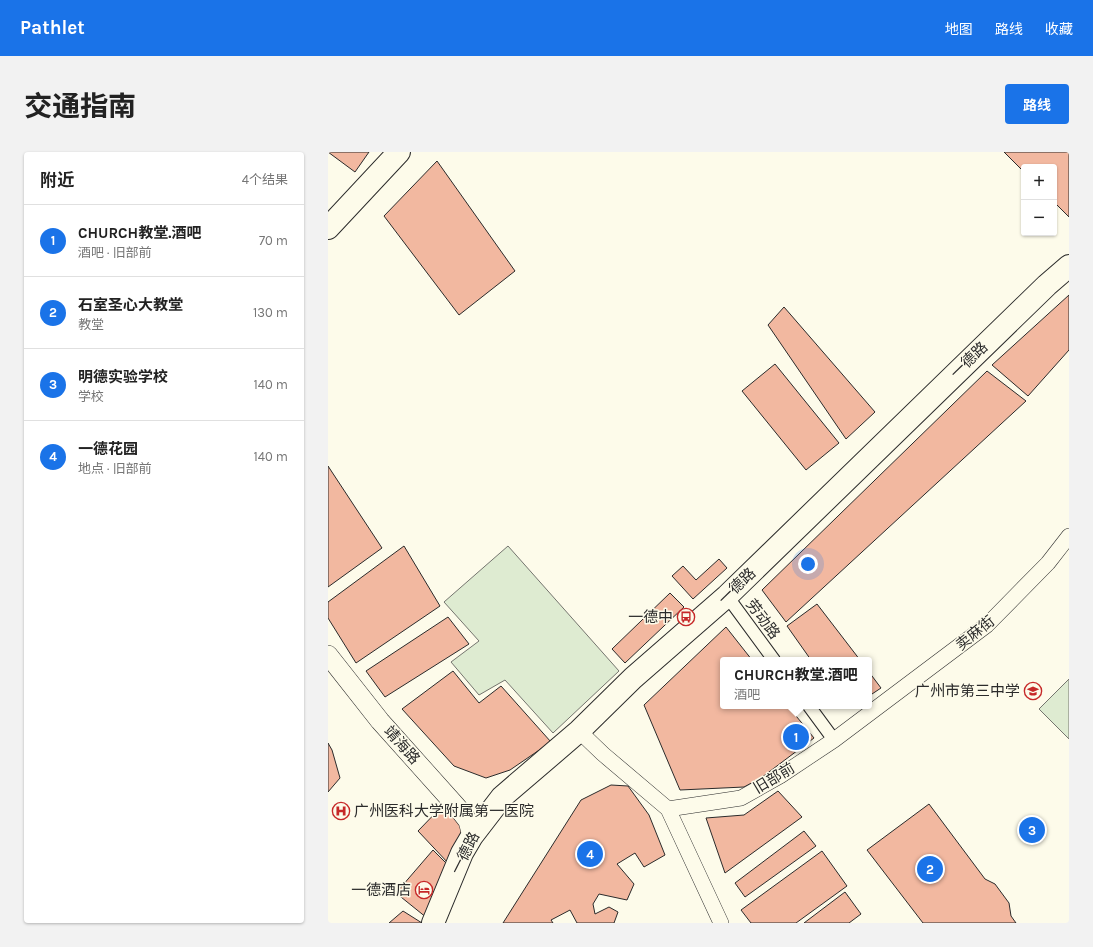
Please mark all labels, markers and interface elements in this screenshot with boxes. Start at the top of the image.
text: Pathlet [20,17,85,39]
text: 地图 [945,21,973,38]
text: 路线 [995,21,1023,38]
text: 收藏 [1045,21,1073,38]
button: 路线 [1005,84,1069,124]
text: 交通指南 [24,90,136,123]
map controls [1021,164,1057,236]
button: + [1021,164,1057,200]
text: 附近 [40,170,74,190]
text: 4个结果 [242,172,288,187]
button: − [1021,200,1057,236]
text: CHURCH教堂.酒吧 [78,224,201,242]
text: 1 [51,233,55,248]
text: 70 m [259,233,288,248]
text: 酒吧 · 旧部前 [78,245,152,260]
text: 石室圣心大教堂 [78,296,183,314]
text: 2 [49,305,57,320]
text: 130 m [253,305,288,320]
text: 教堂 [78,317,104,332]
street label: 一德路 [947,338,991,382]
text: 明德实验学校 [78,368,168,386]
text: 3 [49,377,57,392]
text: 140 m [253,377,288,392]
text: 学校 [78,389,104,404]
text: 一德花园 [78,440,138,458]
text: 4 [49,449,57,464]
text: 140 m [253,449,288,464]
text: 地点 · 旧部前 [78,461,152,476]
your location [798,554,818,574]
street label: 一德路 [715,564,759,608]
street label: 劳动路 [742,596,784,642]
bus stop icon: 一德中 [676,607,696,627]
place label: 一德中 [628,608,673,626]
street label: 卖麻街 [952,612,998,654]
popup [720,657,872,709]
text: CHURCH教堂.酒吧 [734,666,858,684]
school or university icon: 广州市第三中学 [1023,681,1043,701]
place label: 广州市第三中学 [915,682,1020,700]
text: 酒吧 [734,687,760,702]
street label: 靖海路 [380,722,424,768]
pin: 1 [783,722,809,752]
street label: 旧部前 [750,759,798,797]
hospital icon: 广州医科大学附属第一医院 [331,801,351,821]
place label: 广州医科大学附属第一医院 [354,802,534,820]
pin: 3 [1019,815,1045,845]
street label: 一德路 [447,829,483,877]
pin: 4 [577,839,603,869]
pin: 2 [917,854,943,884]
hotel icon: 一德酒店 [414,880,434,900]
place label: 一德酒店 [351,881,411,899]

